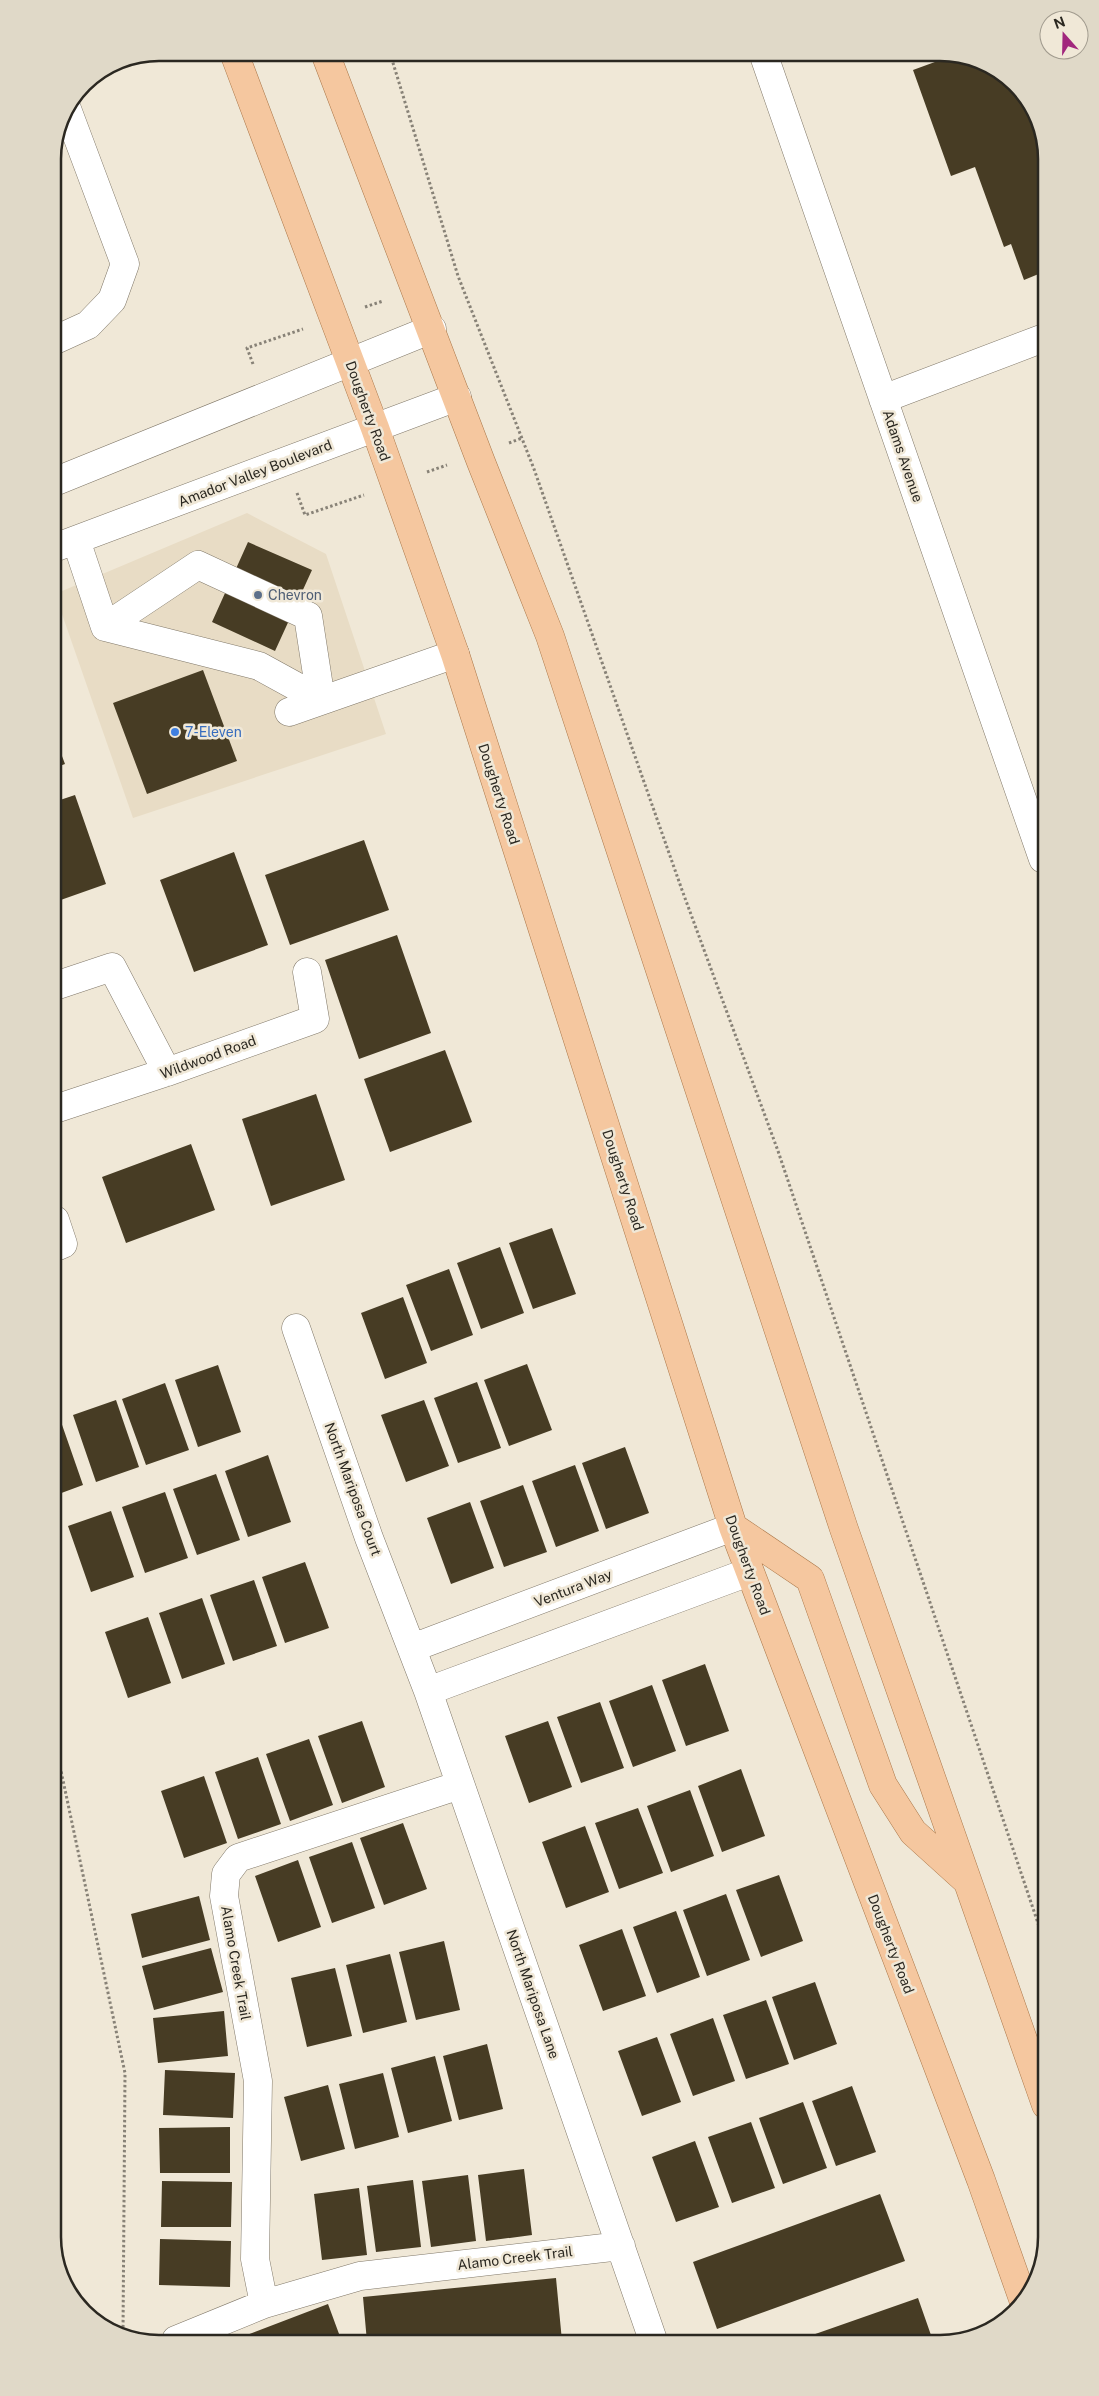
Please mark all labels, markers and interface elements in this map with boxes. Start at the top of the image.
north arrow [1039,10,1089,60]
text: N [1052,13,1067,32]
street label: Dougherty Road [343,359,393,463]
street label: Adams Avenue [880,408,926,504]
street label: Amador Valley Boulevard [176,436,334,510]
place label: Chevron [268,587,322,603]
marker: Chevron [252,589,264,601]
place label: 7-Eleven [185,724,242,740]
marker: 7-Eleven [169,726,181,738]
street label: Dougherty Road [475,742,523,846]
street label: Wildwood Road [158,1032,258,1082]
street label: Dougherty Road [599,1128,647,1232]
street label: North Mariposa Court [321,1420,385,1558]
street label: Dougherty Road [723,1513,773,1617]
street label: Ventura Way [532,1566,615,1610]
street label: Dougherty Road [865,1892,917,1996]
street label: Alamo Creek Trail [218,1905,254,2021]
street label: North Mariposa Lane [503,1927,563,2061]
street label: Alamo Creek Trail [456,2243,574,2273]

